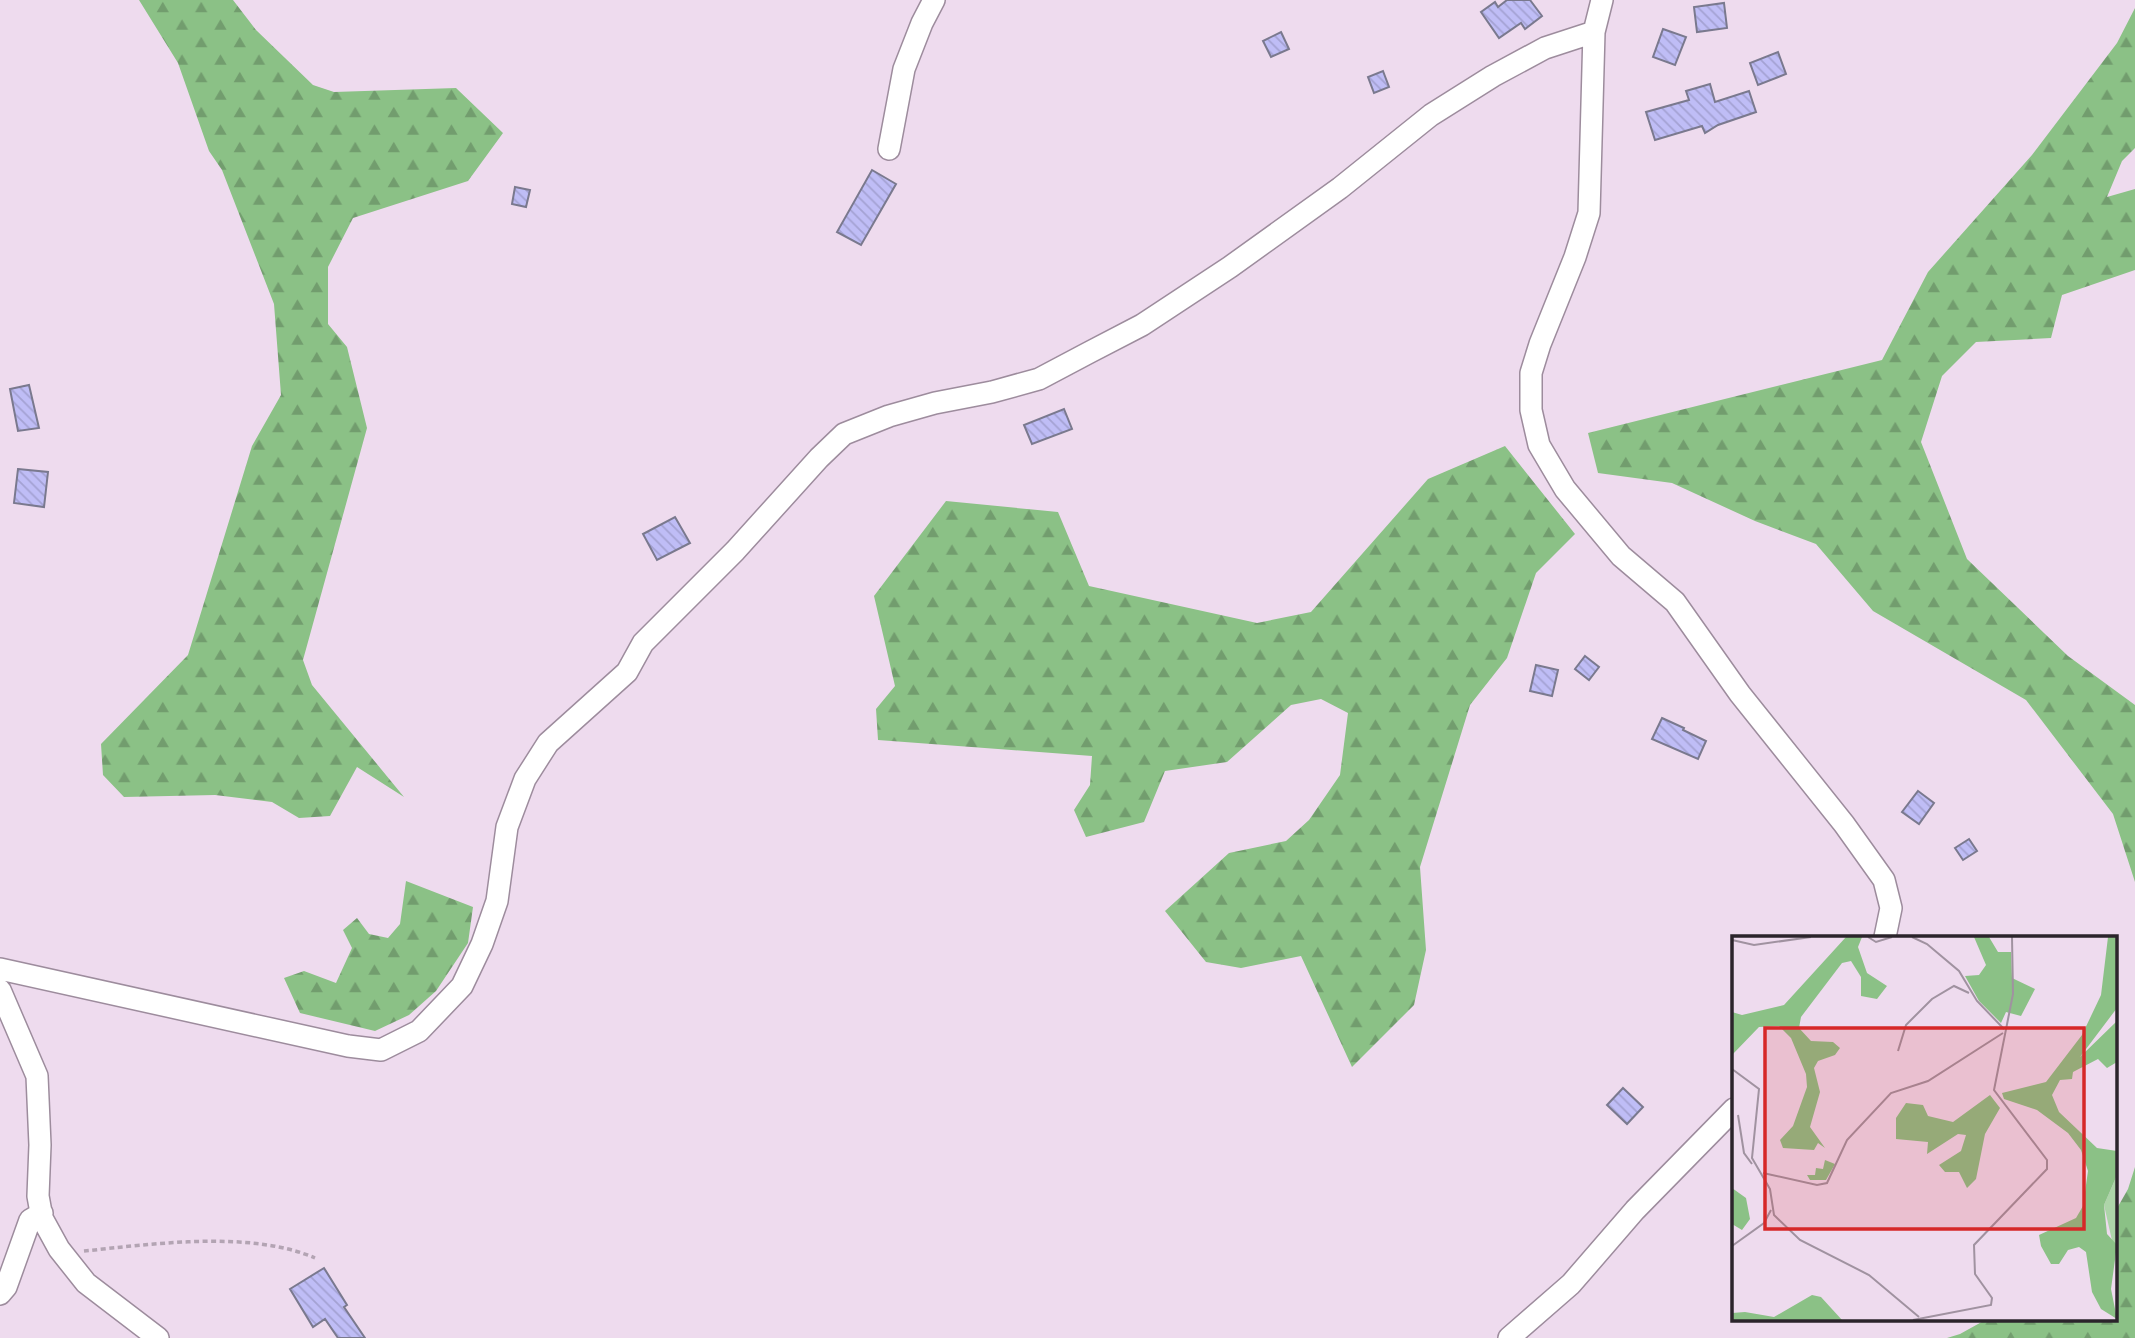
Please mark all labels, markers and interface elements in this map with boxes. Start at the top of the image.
inset map [1732,936,2118,1320]

